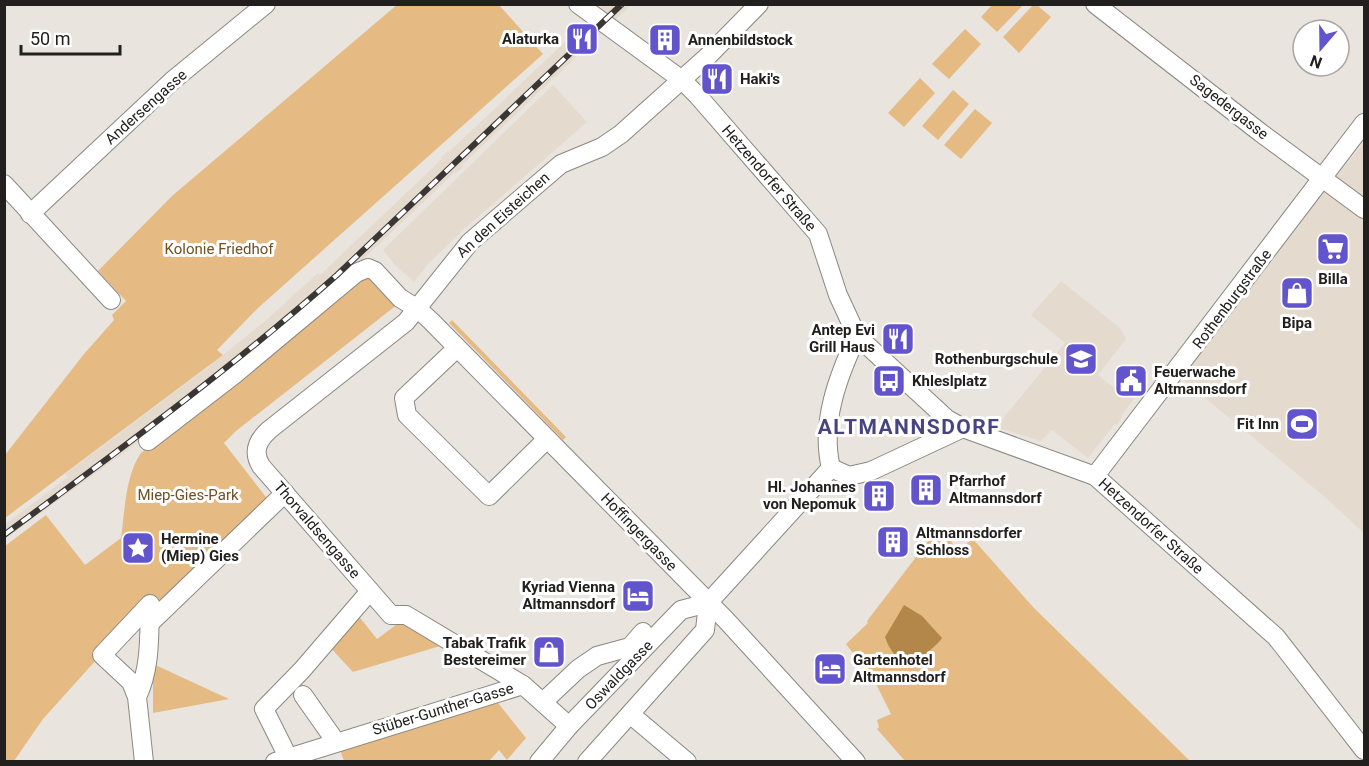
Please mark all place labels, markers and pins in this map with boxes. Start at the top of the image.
restaurant icon: Alaturka [564,21,600,57]
building icon: Annenbildstock [647,22,683,58]
place label: Alaturka [502,30,559,48]
place label: Annenbildstock [688,31,794,49]
restaurant icon: Haki's [699,61,735,97]
place label: Haki's [740,70,780,88]
supermarket icon: Billa [1315,231,1351,267]
place label: Billa [1318,270,1348,288]
shop icon: Bipa [1279,275,1315,311]
place label: Bipa [1282,314,1312,332]
place label: Antep Evi Grill Haus [809,321,875,356]
restaurant icon: Antep Evi Grill Haus [880,321,916,357]
school or university icon: Rothenburgschule [1063,341,1099,377]
place label: Rothenburgschule [935,350,1058,368]
bus stop icon: Khleslplatz [871,363,907,399]
public building icon: Feuerwache Altmannsdorf [1113,363,1149,399]
place label: Feuerwache Altmannsdorf [1154,363,1247,398]
place label: Khleslplatz [912,372,987,390]
sports icon: Fit Inn [1284,406,1320,442]
place label: Fit Inn [1237,415,1279,433]
building icon: Pfarrhof Altmannsdorf [908,472,944,508]
place label: Pfarrhof Altmannsdorf [949,472,1042,507]
place label: Hl. Johannes von Nepomuk [763,478,857,513]
building icon: Hl. Johannes von Nepomuk [861,478,897,514]
building icon: Altmannsdorfer Schloss [875,524,911,560]
place label: Altmannsdorfer Schloss [916,524,1022,559]
place icon: Hermine (Miep) Gies [120,530,156,566]
place label: Hermine (Miep) Gies [161,530,239,565]
place label: Kyriad Vienna Altmannsdorf [522,578,616,613]
hotel icon: Kyriad Vienna Altmannsdorf [620,578,656,614]
place label: Tabak Trafik Bestereimer [443,634,527,669]
shop icon: Tabak Trafik Bestereimer [531,634,567,670]
hotel icon: Gartenhotel Altmannsdorf [812,651,848,687]
place label: Gartenhotel Altmannsdorf [853,651,946,686]

